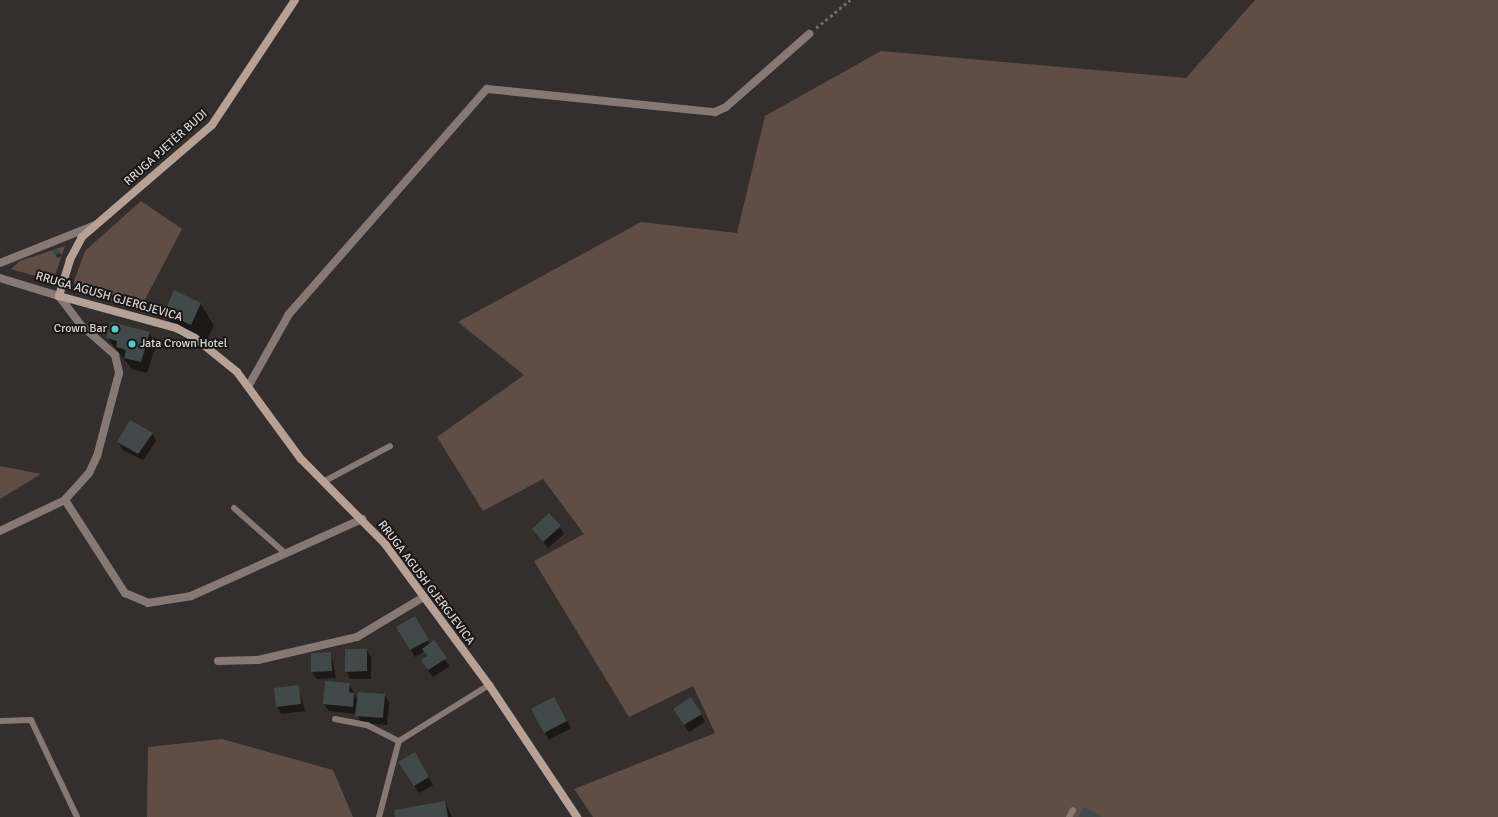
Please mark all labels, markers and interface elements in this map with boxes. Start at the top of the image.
street label: RRUGA PJETËR BUDI [121,107,211,189]
street label: RRUGA AGUSH GJERGJEVICA [34,269,184,325]
place label: Crown Bar [54,322,107,336]
marker: Crown Bar [110,324,120,334]
place label: Jata Crown Hotel [140,337,227,351]
marker: Jata Crown Hotel [127,339,137,349]
street label: RRUGA AGUSH GJERGJEVICA [375,518,477,648]

